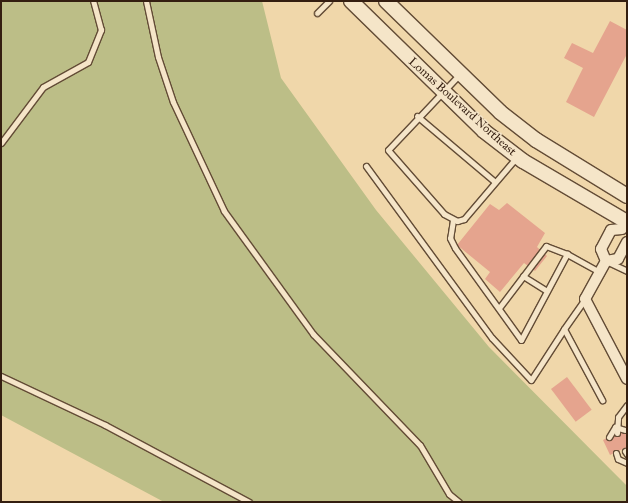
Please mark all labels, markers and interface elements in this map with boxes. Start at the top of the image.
street label: Lomas Boulevard Northeast [405,55,519,159]

